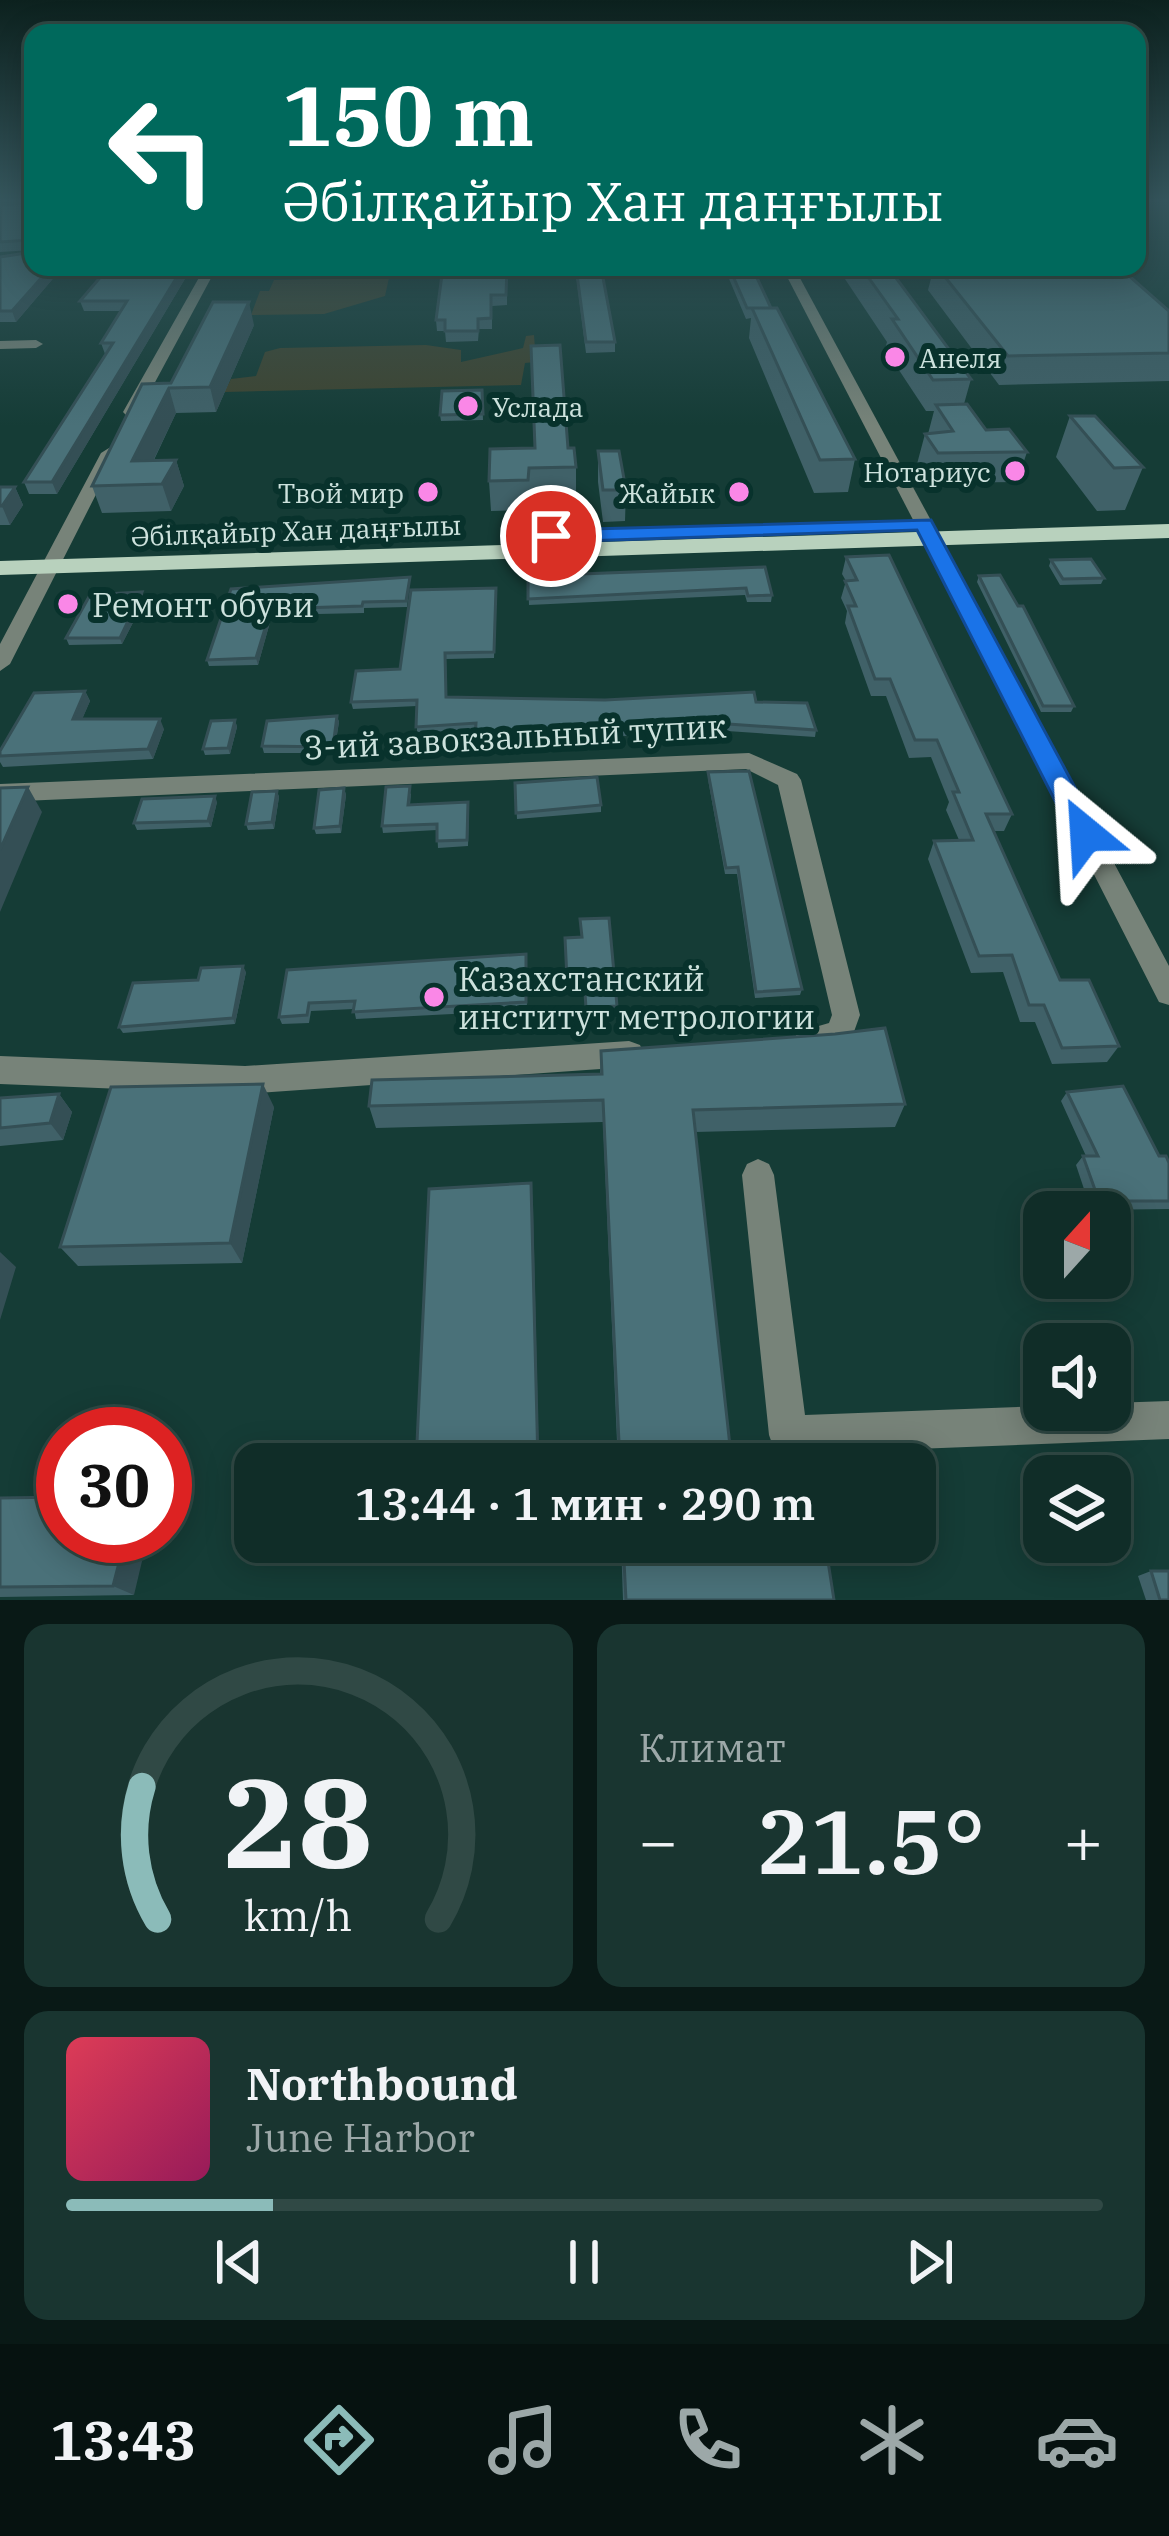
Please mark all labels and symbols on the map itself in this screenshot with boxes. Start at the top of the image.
place label: Анеля [919,340,1002,375]
marker: Анеля [882,344,908,370]
place label: Услада [492,389,584,424]
marker: Услада [455,393,481,419]
place label: Нотариус [863,454,991,489]
marker: Нотариус [1002,458,1028,484]
place label: Твой мир [278,475,404,510]
place label: Жайык [619,475,715,510]
marker: Твой мир [415,479,441,505]
marker: Жайык [726,479,752,505]
pin [500,485,602,587]
street label: Әбілқайыр Хан даңғылы [130,507,462,553]
place label: Ремонт обуви [92,583,314,626]
marker: Ремонт обуви [55,591,81,617]
street label: 3-ий завокзальный тупик [303,703,727,769]
position arrow [1023,771,1149,897]
place label: Казахстанский институт метрологии [458,957,815,1038]
marker: Казахстанский институт метрологии [421,984,447,1010]
north arrow [1023,1191,1131,1299]
speed limit sign: 30 [36,1407,192,1563]

